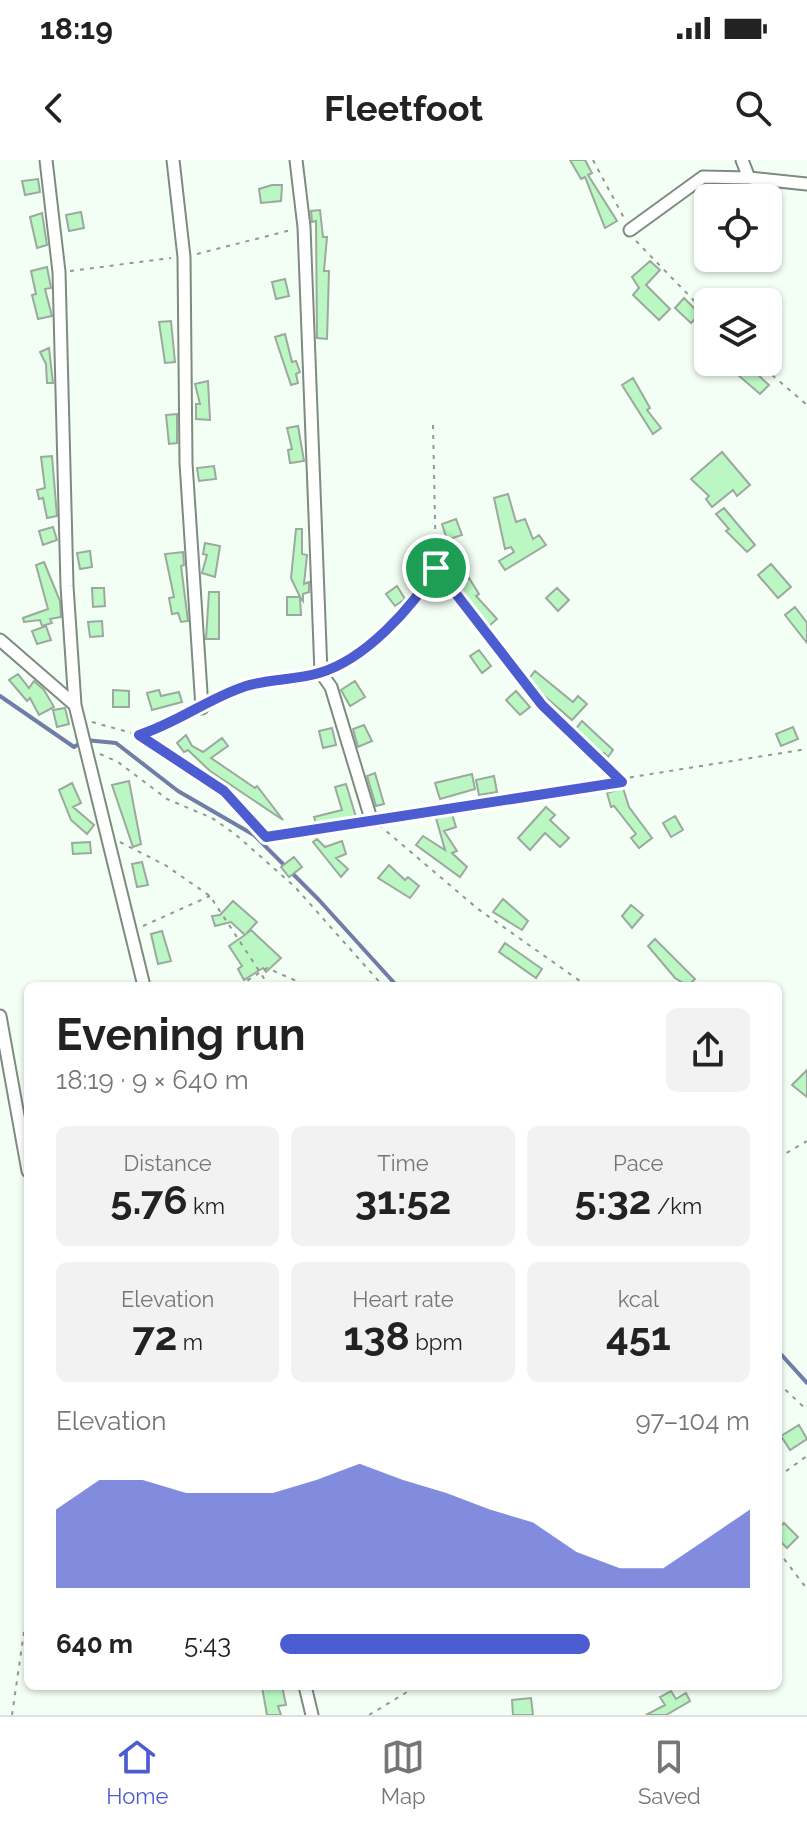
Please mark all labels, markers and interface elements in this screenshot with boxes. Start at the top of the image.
text: 18:19 [40,11,113,46]
icon: back [32,86,76,130]
icon: search [731,86,775,130]
text: Fleetfoot [324,87,483,129]
map controls [694,184,782,376]
button: locate [694,184,782,272]
button: layers [694,288,782,376]
pin [402,534,470,602]
icon: arrive [414,546,458,590]
button: share [666,1008,750,1092]
text: Evening run [56,1009,305,1060]
text: 18:19 · 9 × 640 m [56,1065,249,1095]
text: Distance [124,1150,212,1176]
text: Time [377,1150,429,1176]
text: Pace [613,1150,664,1176]
text: 5.76 [110,1176,187,1223]
text: 31:52 [355,1176,451,1223]
text: 5:32 [574,1176,651,1223]
text: km [187,1193,225,1219]
text: /km [651,1193,702,1219]
text: Elevation [121,1286,214,1312]
text: Heart rate [352,1286,454,1312]
text: kcal [618,1286,659,1312]
text: 72 [132,1312,177,1359]
text: 138 [343,1312,410,1359]
text: 451 [606,1312,671,1359]
text: m [177,1329,203,1355]
text: bpm [410,1329,463,1355]
text: Elevation [56,1406,166,1436]
text: 97–104 m [635,1406,750,1436]
text: 640 m [56,1629,133,1659]
text: 5:43 [184,1629,231,1659]
tab: Home [106,1735,168,1809]
tab: Map [381,1735,426,1809]
tab: Saved [638,1735,701,1809]

